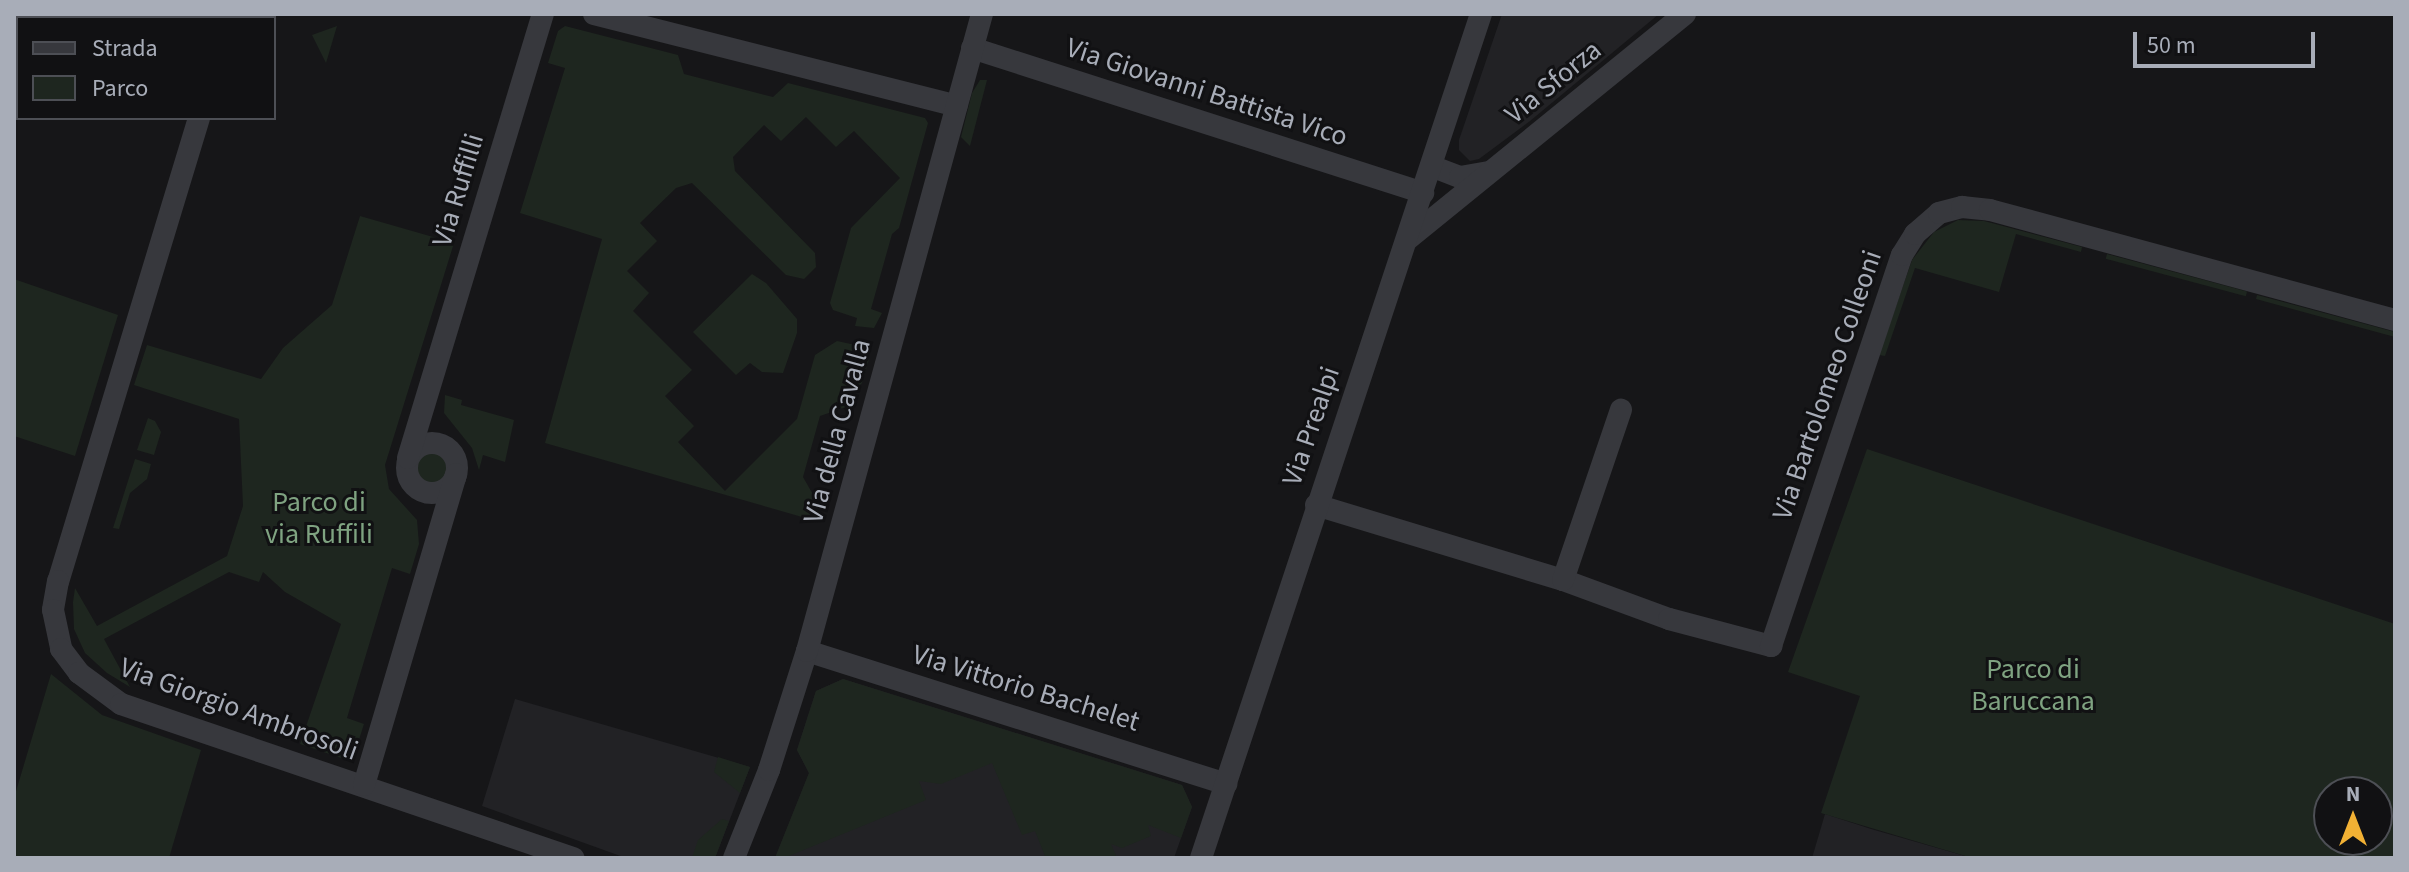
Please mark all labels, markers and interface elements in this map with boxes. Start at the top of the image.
legend [16,16,276,120]
scale bar [2137,16,2319,66]
text: 50 m [2147,28,2196,63]
text: Strada [92,31,158,66]
street label: Via Giovanni Battista Vico [1062,31,1352,153]
street label: Via Sforza [1498,33,1608,131]
text: Parco [92,71,148,106]
street label: Via Ruffilli [425,129,491,251]
street label: Via Bartolomeo Colleoni [1765,246,1889,524]
street label: Via della Cavalla [796,335,878,527]
street label: Via Prealpi [1275,362,1347,490]
park label: Parco di via Ruffili [265,485,373,551]
street label: Via Vittorio Bachelet [908,638,1144,738]
street label: Via Giorgio Ambrosoli [115,650,363,768]
park label: Parco di Baruccana [1971,652,2095,718]
north arrow [2313,776,2393,856]
text: N [2346,778,2360,810]

